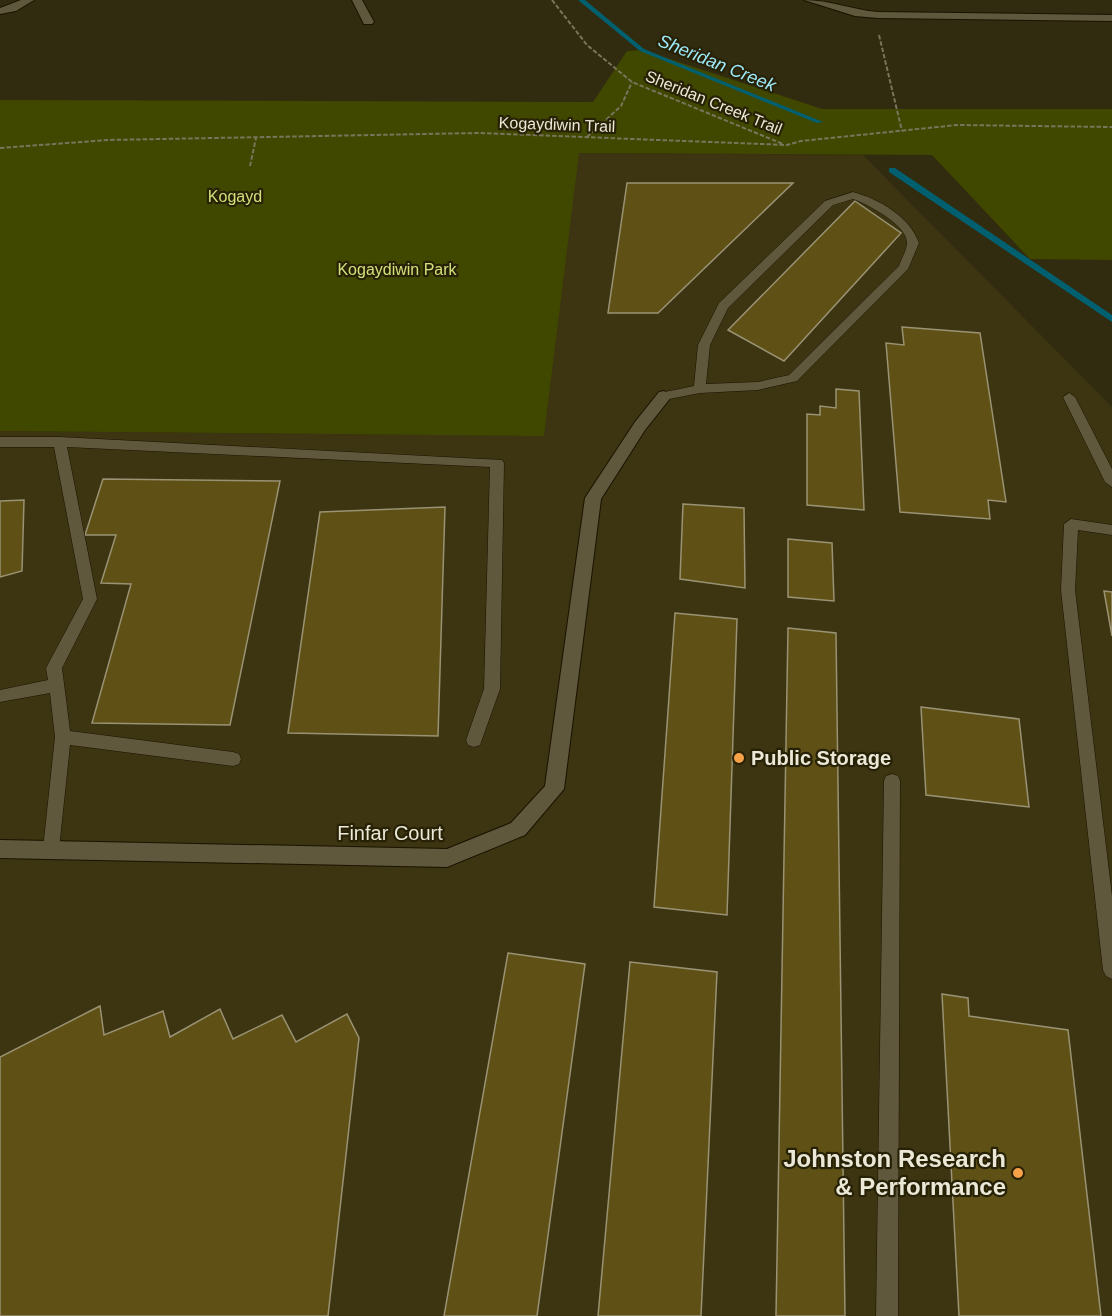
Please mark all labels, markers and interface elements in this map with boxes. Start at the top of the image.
water label: Sheridan Creek [655,30,780,96]
street label: Sheridan Creek Trail [643,67,785,138]
street label: Kogaydiwin Trail [498,114,615,135]
park label: Kogayd [208,188,262,205]
park label: Kogaydiwin Park [337,261,458,278]
place label: Public Storage [751,747,891,769]
marker: Public Storage [732,751,746,765]
street label: Finfar Court [337,822,443,844]
place label: Johnston Research & Performance [783,1145,1006,1200]
marker: Johnston Research & Performance [1011,1166,1025,1180]

